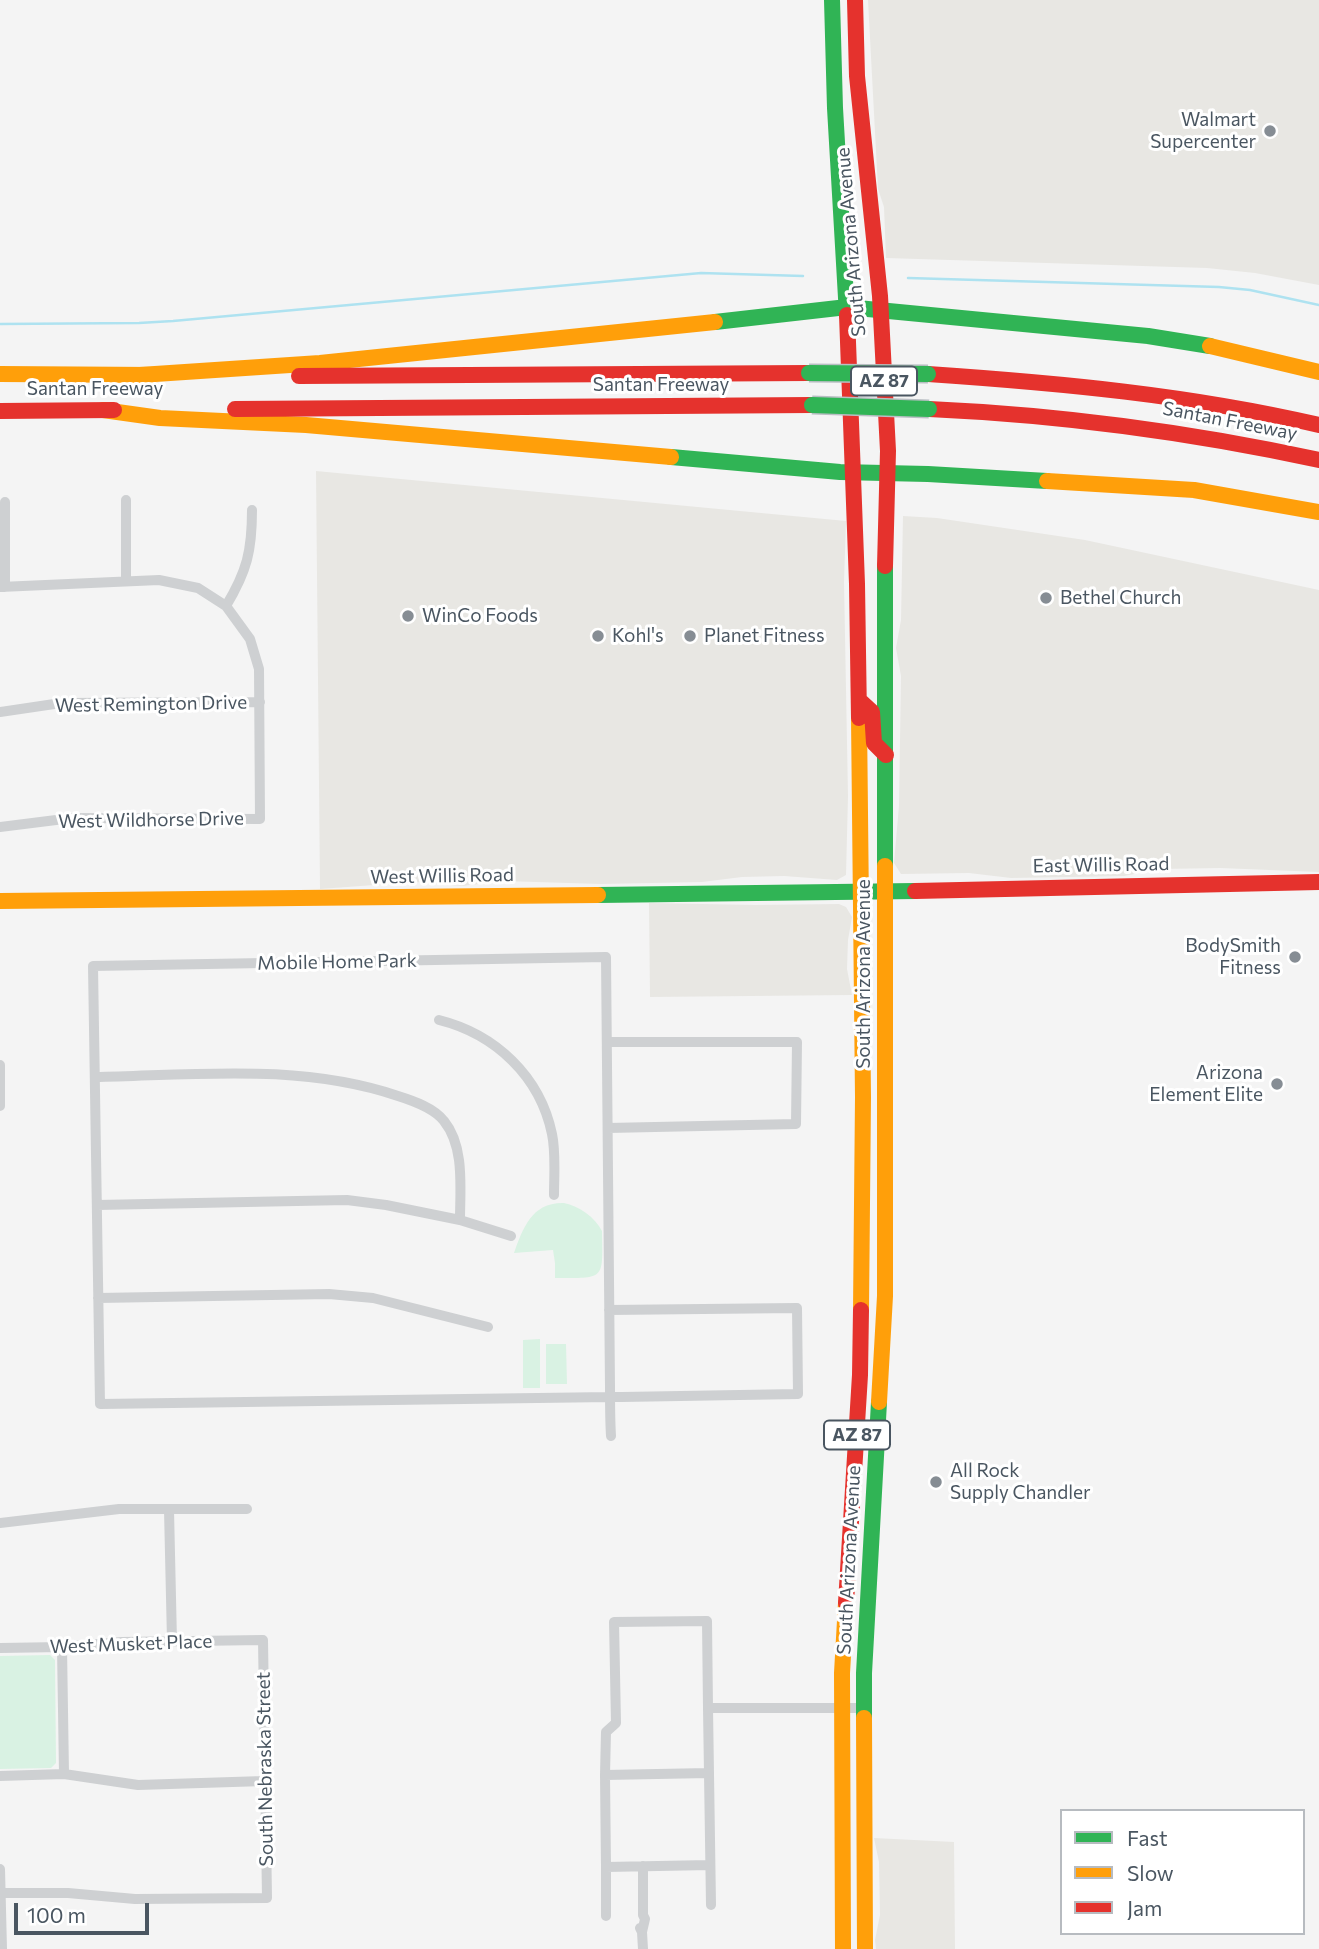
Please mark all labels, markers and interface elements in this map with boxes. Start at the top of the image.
place label: Walmart Supercenter [1150,109,1256,153]
marker: Walmart Supercenter [1262,123,1278,139]
street label: South Arizona Avenue [831,147,871,337]
road number: AZ 87 [851,366,917,396]
street label: Santan Freeway [593,374,729,396]
street label: Santan Freeway [27,378,163,400]
street label: Santan Freeway [1161,397,1299,445]
place label: Bethel Church [1060,587,1181,609]
marker: Bethel Church [1038,590,1054,606]
place label: WinCo Foods [422,605,538,627]
marker: WinCo Foods [400,608,416,624]
place label: Kohl's [612,625,664,647]
place label: Planet Fitness [704,625,825,647]
marker: Kohl's [590,628,606,644]
marker: Planet Fitness [682,628,698,644]
street label: West Remington Drive [55,691,247,717]
street label: West Wildhorse Drive [58,807,244,833]
street label: East Willis Road [1032,852,1170,878]
street label: West Willis Road [370,863,514,889]
street label: South Arizona Avenue [853,879,875,1069]
place label: BodySmith Fitness [1185,935,1281,979]
street label: Mobile Home Park [257,949,417,975]
marker: BodySmith Fitness [1287,949,1303,965]
place label: Arizona Element Elite [1149,1062,1263,1106]
marker: Arizona Element Elite [1269,1076,1285,1092]
road number: AZ 87 [824,1420,890,1450]
place label: All Rock Supply Chandler [950,1460,1091,1504]
street label: South Arizona Avenue [833,1465,865,1655]
marker: All Rock Supply Chandler [928,1474,944,1490]
street label: West Musket Place [49,1630,213,1658]
street label: South Nebraska Street [252,1672,278,1866]
legend [1060,1809,1305,1935]
text: Fast [1127,1825,1168,1850]
text: Slow [1127,1860,1174,1885]
scale bar [18,1890,152,1934]
text: Jam [1127,1895,1162,1920]
text: 100 m [27,1902,86,1927]

